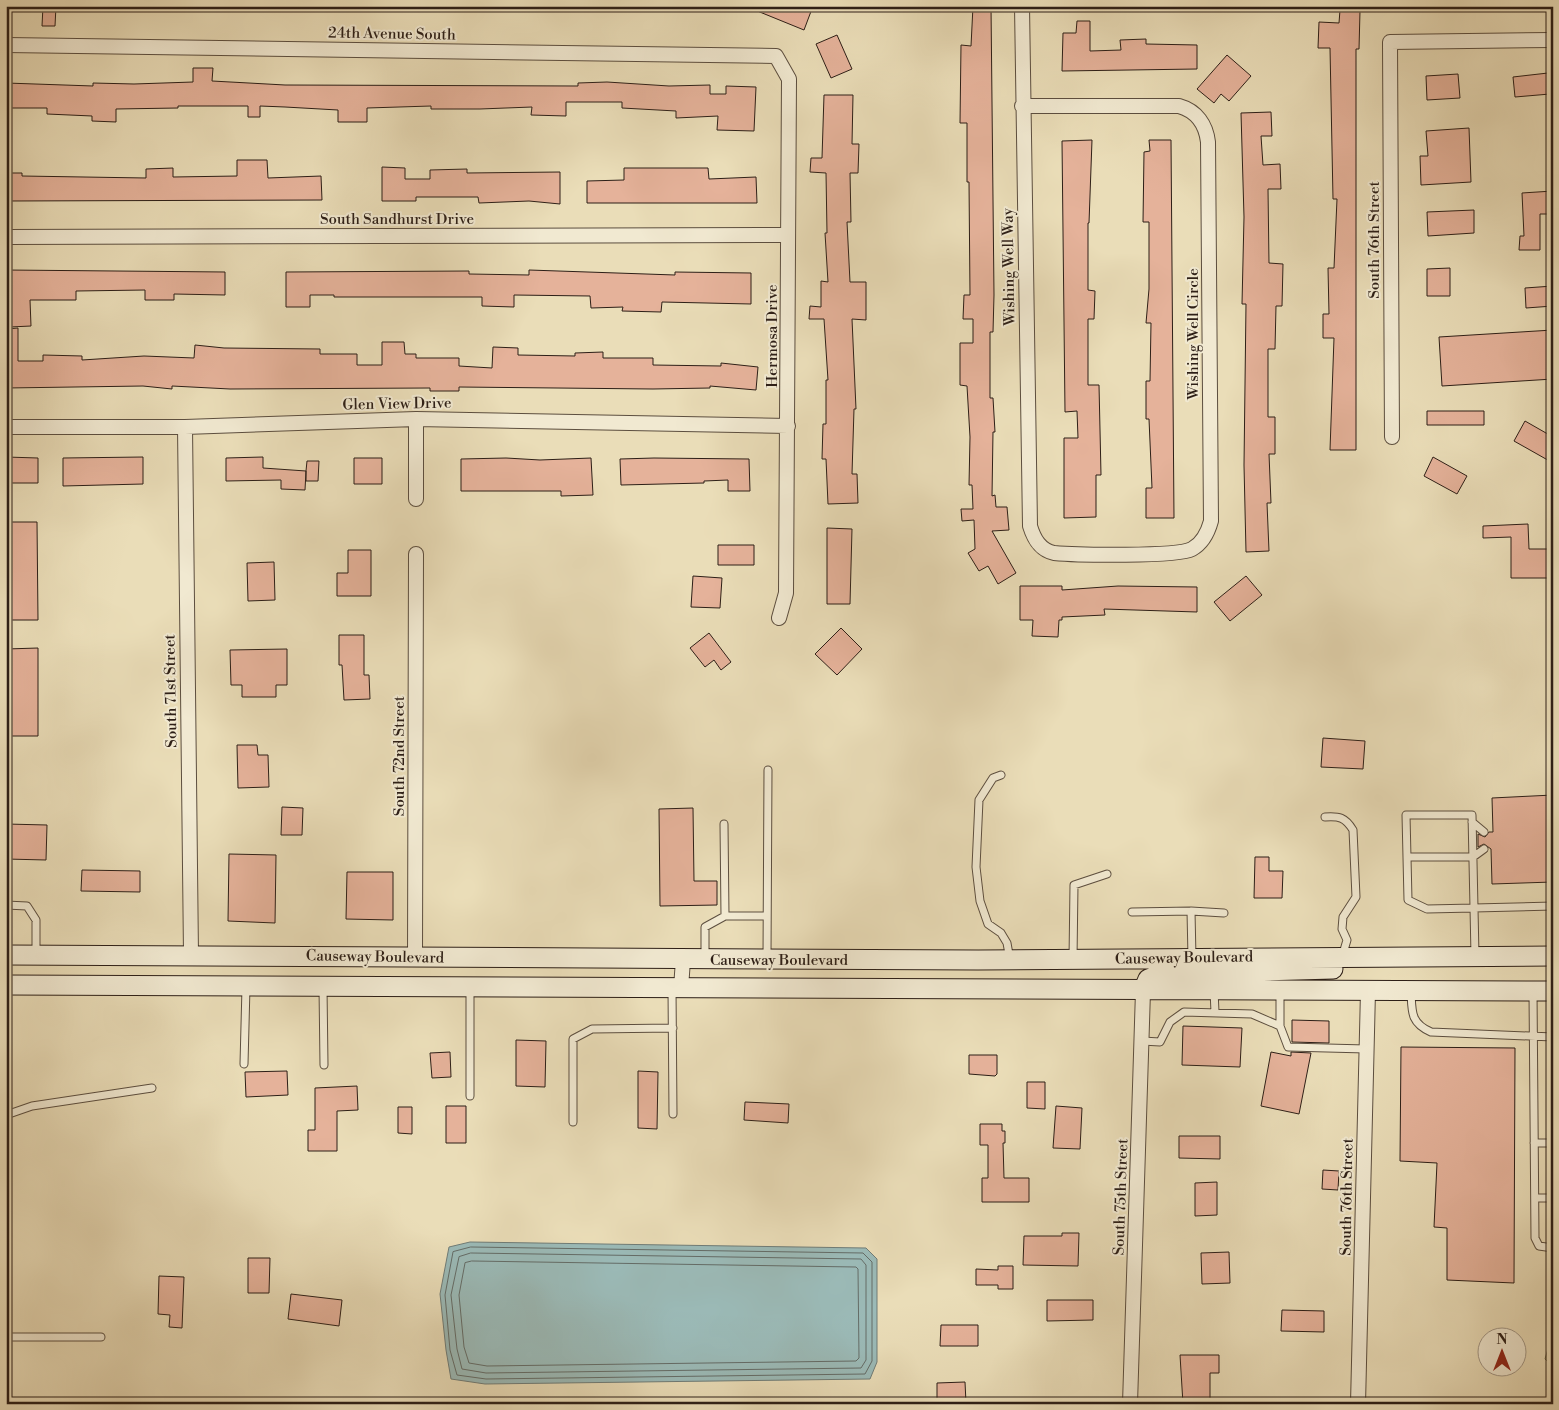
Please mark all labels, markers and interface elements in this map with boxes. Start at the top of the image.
street label: 24th Avenue South [328,23,456,45]
street label: South 76th Street [1365,181,1384,299]
street label: Wishing Well Way [998,207,1020,327]
street label: South Sandhurst Drive [320,210,474,229]
street label: Wishing Well Circle [1184,268,1203,401]
street label: Hermosa Drive [763,284,782,388]
street label: Glen View Drive [342,394,452,414]
street label: South 71st Street [160,633,181,748]
street label: South 72nd Street [390,695,409,816]
street label: Causeway Boulevard [306,946,445,968]
street label: Causeway Boulevard [1115,947,1254,969]
street label: Causeway Boulevard [710,951,849,970]
street label: South 76th Street [1336,1137,1358,1256]
street label: South 75th Street [1109,1138,1133,1256]
north arrow [1476,1328,1526,1378]
text: N [1496,1331,1508,1349]

